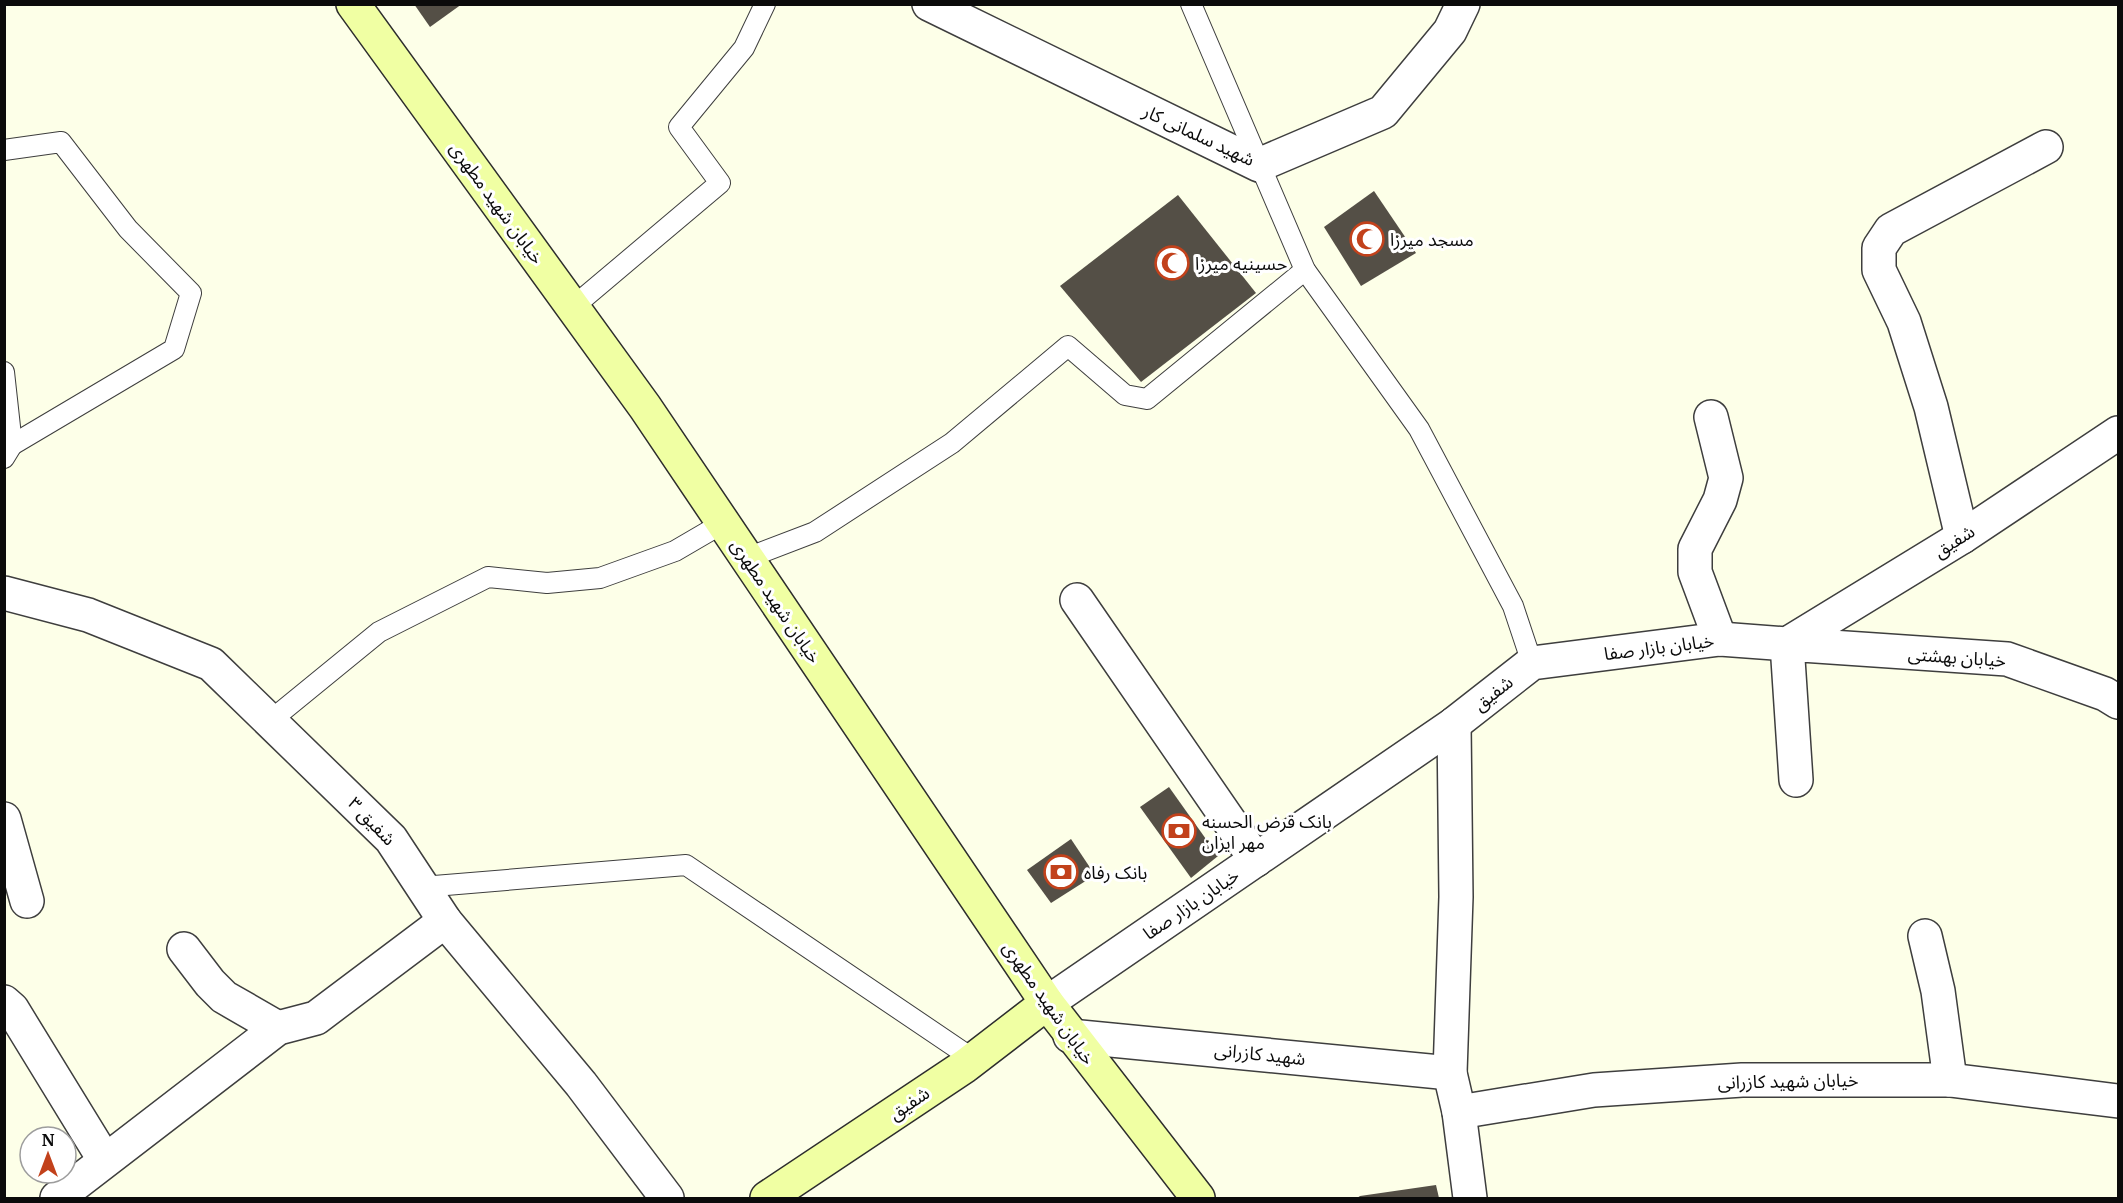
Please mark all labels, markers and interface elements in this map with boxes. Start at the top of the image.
street label: شهید سلمانی کار [1139,99,1259,171]
street label: خیابان شهید مطهری [445,138,549,268]
mosque icon: مسجد میرزا [1349,221,1385,257]
place label: مسجد میرزا [1390,228,1474,251]
mosque icon: حسینیه میرزا [1154,245,1190,281]
place label: حسینیه میرزا [1195,252,1287,275]
street label: شفیق [1929,520,1979,562]
street label: خیابان شهید مطهری [726,534,826,668]
street label: خیابان بازار صفا [1602,629,1716,665]
street label: خیابان بهشتی [1907,642,2007,672]
street label: شفیق [1468,670,1518,716]
street label: شفیق ۳ [343,792,401,850]
place label: بانک قرض الحسنه مهر ایران [1202,810,1332,854]
bank icon: بانک قرض الحسنه مهر ایران [1161,813,1197,849]
bank icon: بانک رفاه [1043,854,1079,890]
place label: بانک رفاه [1084,861,1147,884]
street label: خیابان بازار صفا [1139,863,1243,945]
street label: خیابان شهید مطهری [998,937,1100,1069]
street label: شهید کازرانی [1213,1038,1307,1070]
street label: خیابان شهید کازرانی [1717,1068,1859,1094]
street label: شفیق [884,1081,934,1125]
north arrow [18,1125,78,1185]
text: N [42,1130,55,1150]

